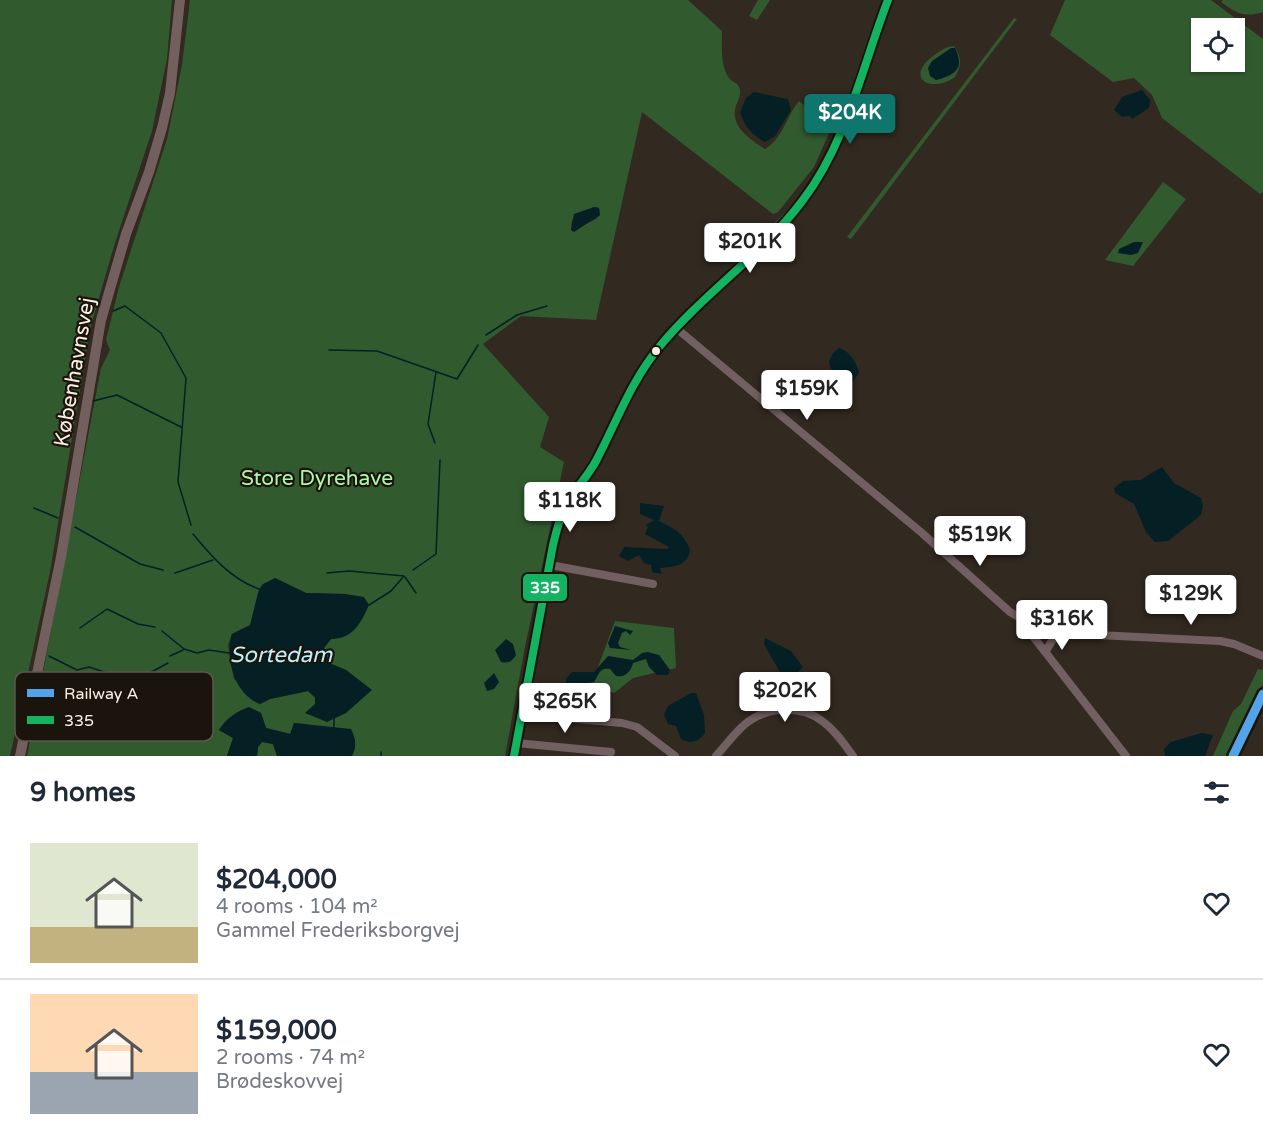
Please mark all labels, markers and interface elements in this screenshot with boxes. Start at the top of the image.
map controls [1191,18,1245,72]
button: locate [1191,18,1245,72]
pin: $204K [808,94,892,145]
text: $204K [818,101,882,125]
pin: $201K [708,223,792,274]
text: $201K [718,230,782,254]
street label: Københavnsvej [49,295,100,449]
unlabelled marker [650,345,662,357]
pin: $159K [765,370,849,421]
text: $159K [775,377,839,401]
park label: Store Dyrehave [241,466,393,491]
pin: $118K [528,482,612,533]
text: $118K [538,489,602,513]
pin: $519K [938,516,1022,567]
text: $519K [948,523,1012,547]
line badge: 335 [522,573,568,602]
pin: $129K [1149,575,1233,626]
text: 335 [530,578,560,598]
text: $129K [1159,582,1223,606]
pin: $316K [1020,600,1104,651]
text: $316K [1030,607,1094,631]
water label: Sortedam [230,642,333,668]
legend [15,672,213,741]
pin: $202K [743,672,827,723]
text: $202K [753,679,817,703]
pin: $265K [523,683,607,734]
text: Railway A [64,684,139,704]
text: $265K [533,690,597,714]
text: 335 [64,711,94,731]
icon: filters [1200,776,1233,809]
text: 9 homes [30,777,136,808]
text: $204,000 [216,864,337,895]
icon: home [78,867,150,939]
icon: heart [1200,887,1233,920]
text: 4 rooms · 104 m² [216,895,378,919]
text: Gammel Frederiksborgvej [216,919,460,943]
text: $159,000 [216,1015,337,1046]
icon: home [78,1018,150,1090]
icon: heart [1200,1038,1233,1071]
text: 2 rooms · 74 m² [216,1046,365,1070]
text: Brødeskovvej [216,1070,343,1094]

